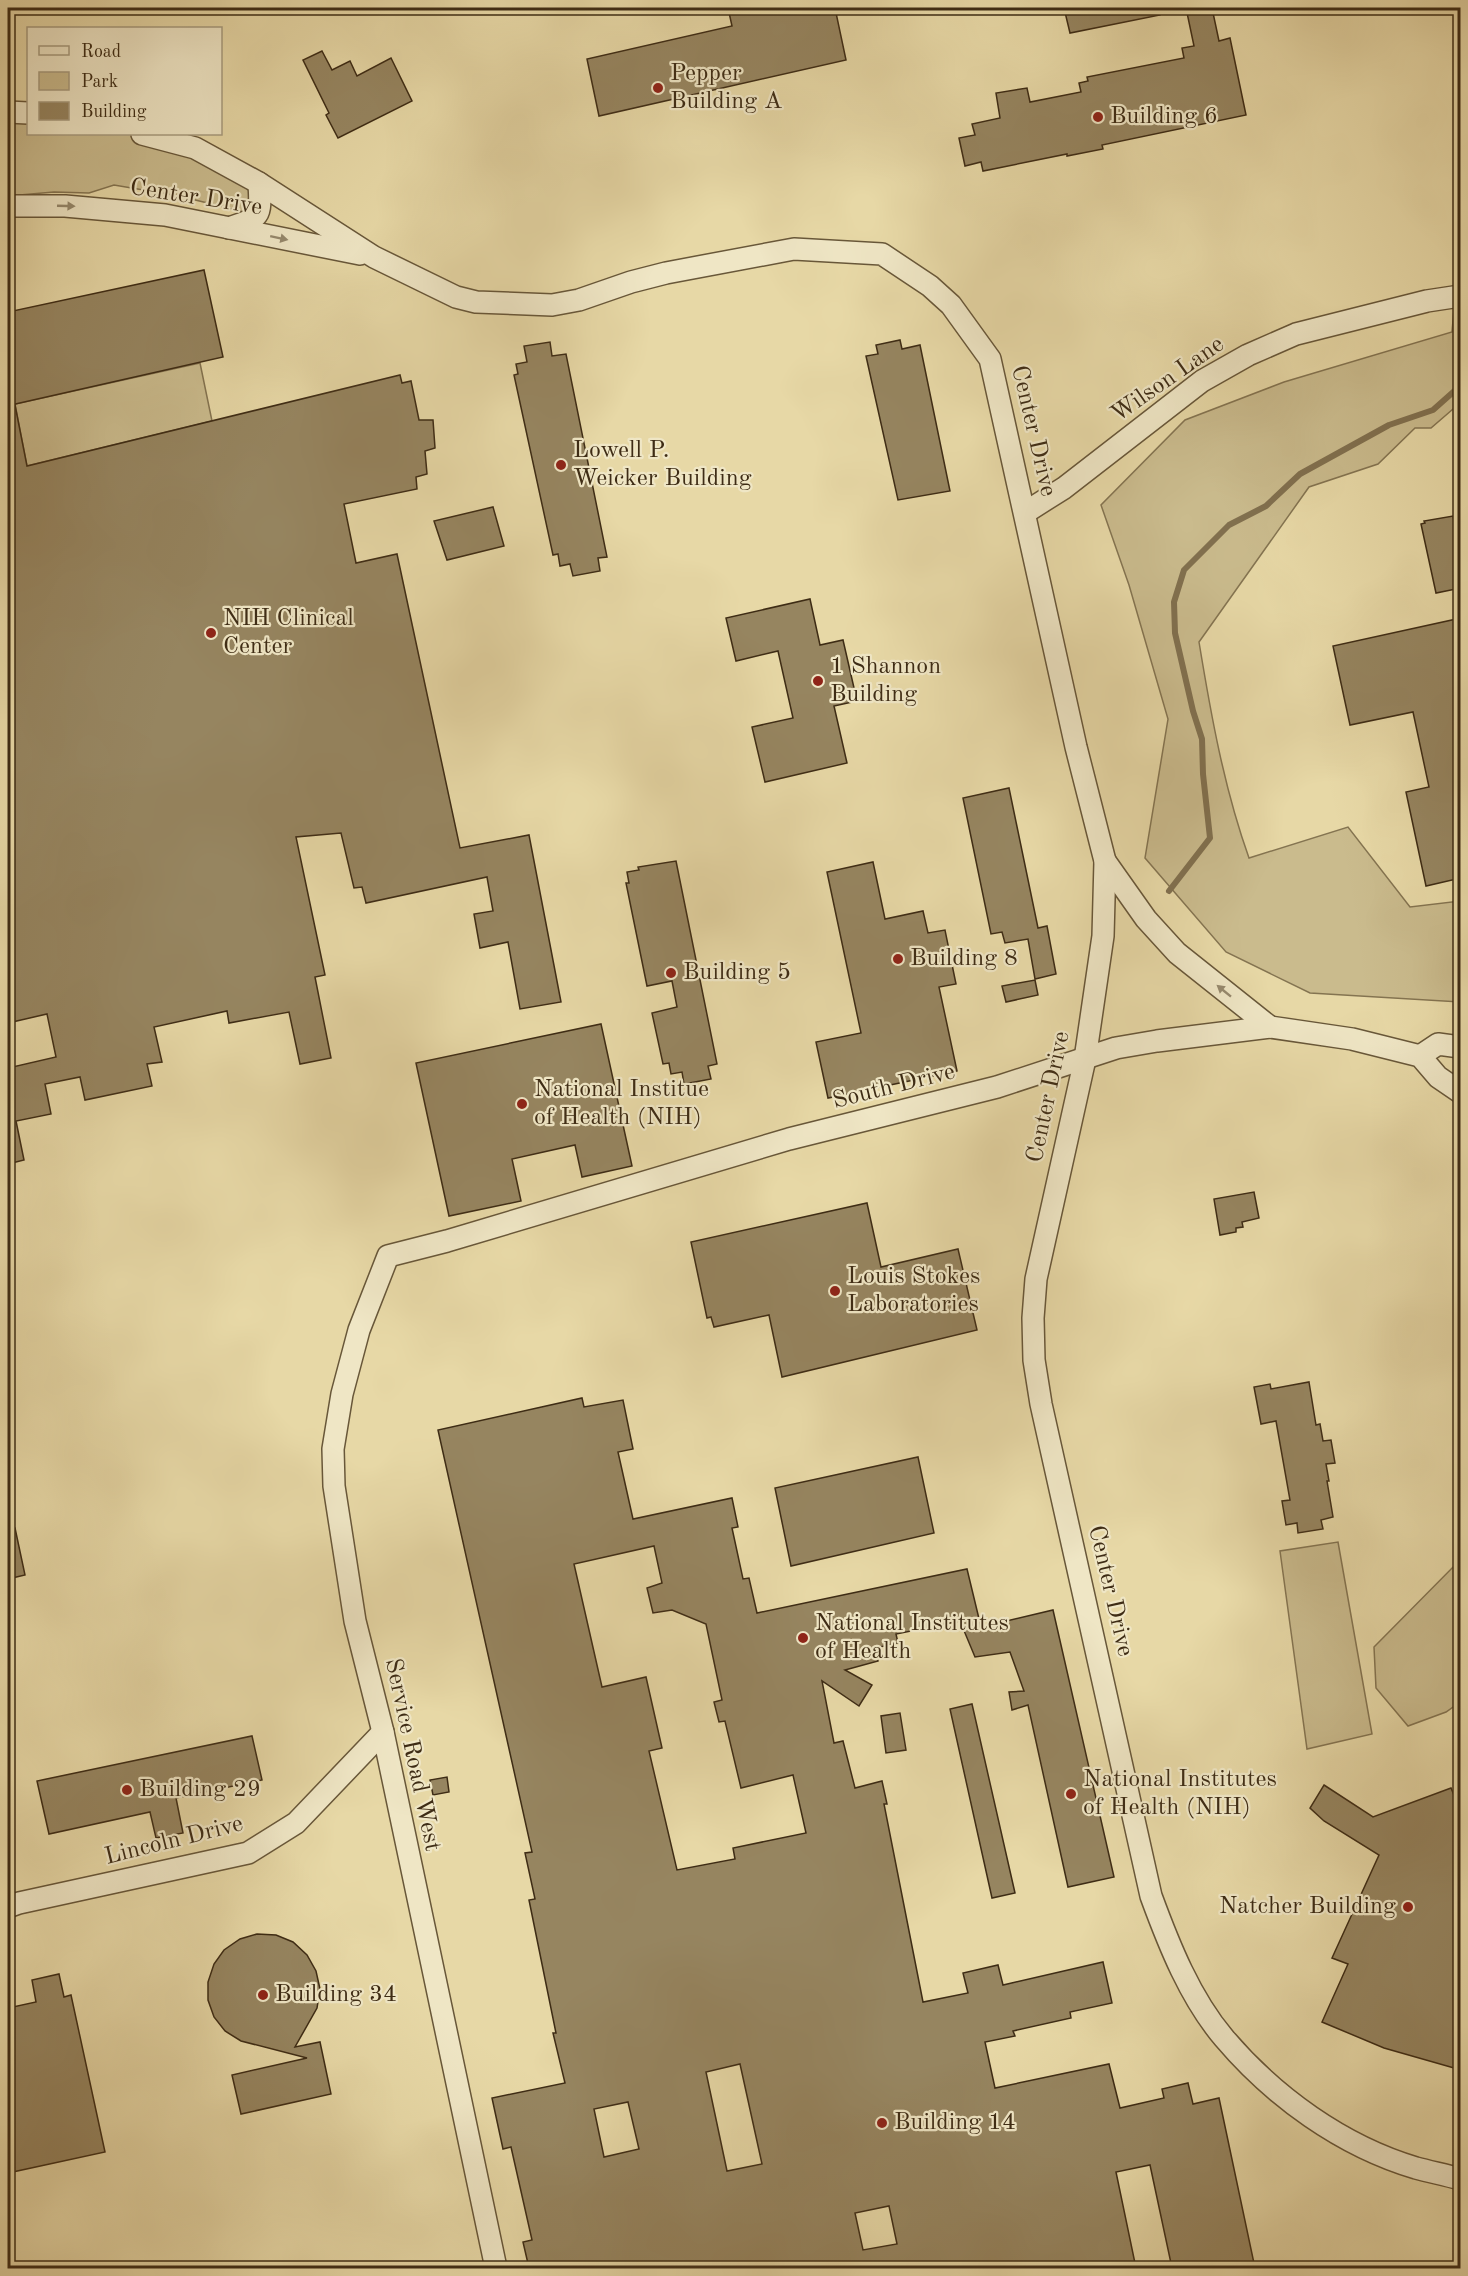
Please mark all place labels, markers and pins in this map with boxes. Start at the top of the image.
place label: Pepper Building A [670,62,782,114]
marker: Pepper Building A [651,81,665,95]
place label: Building 6 [1110,105,1218,129]
marker: Building 6 [1091,110,1105,124]
place label: Lowell P. Weicker Building [573,439,752,491]
marker: Lowell P. Weicker Building [554,458,568,472]
place label: NIH Clinical Center [223,607,354,659]
marker: NIH Clinical Center [204,626,218,640]
place label: 1 Shannon Building [830,655,941,707]
marker: 1 Shannon Building [811,674,825,688]
place label: Building 8 [910,947,1018,971]
marker: Building 8 [891,952,905,966]
place label: Building 5 [683,961,791,985]
marker: Building 5 [664,966,678,980]
place label: National Institue of Health (NIH) [534,1078,709,1130]
marker: National Institue of Health (NIH) [515,1097,529,1111]
place label: Louis Stokes Laboratories [847,1265,981,1317]
marker: Louis Stokes Laboratories [828,1284,842,1298]
place label: National Institutes of Health [815,1612,1009,1664]
marker: National Institutes of Health [796,1631,810,1645]
place label: National Institutes of Health (NIH) [1083,1768,1277,1820]
place label: Building 29 [139,1778,261,1802]
marker: Building 29 [120,1783,134,1797]
marker: National Institutes of Health (NIH) [1064,1787,1078,1801]
place label: Natcher Building [1219,1895,1396,1919]
marker: Natcher Building [1401,1900,1415,1914]
place label: Building 34 [275,1983,397,2007]
marker: Building 34 [256,1988,270,2002]
place label: Building 14 [894,2111,1016,2135]
marker: Building 14 [875,2116,889,2130]

